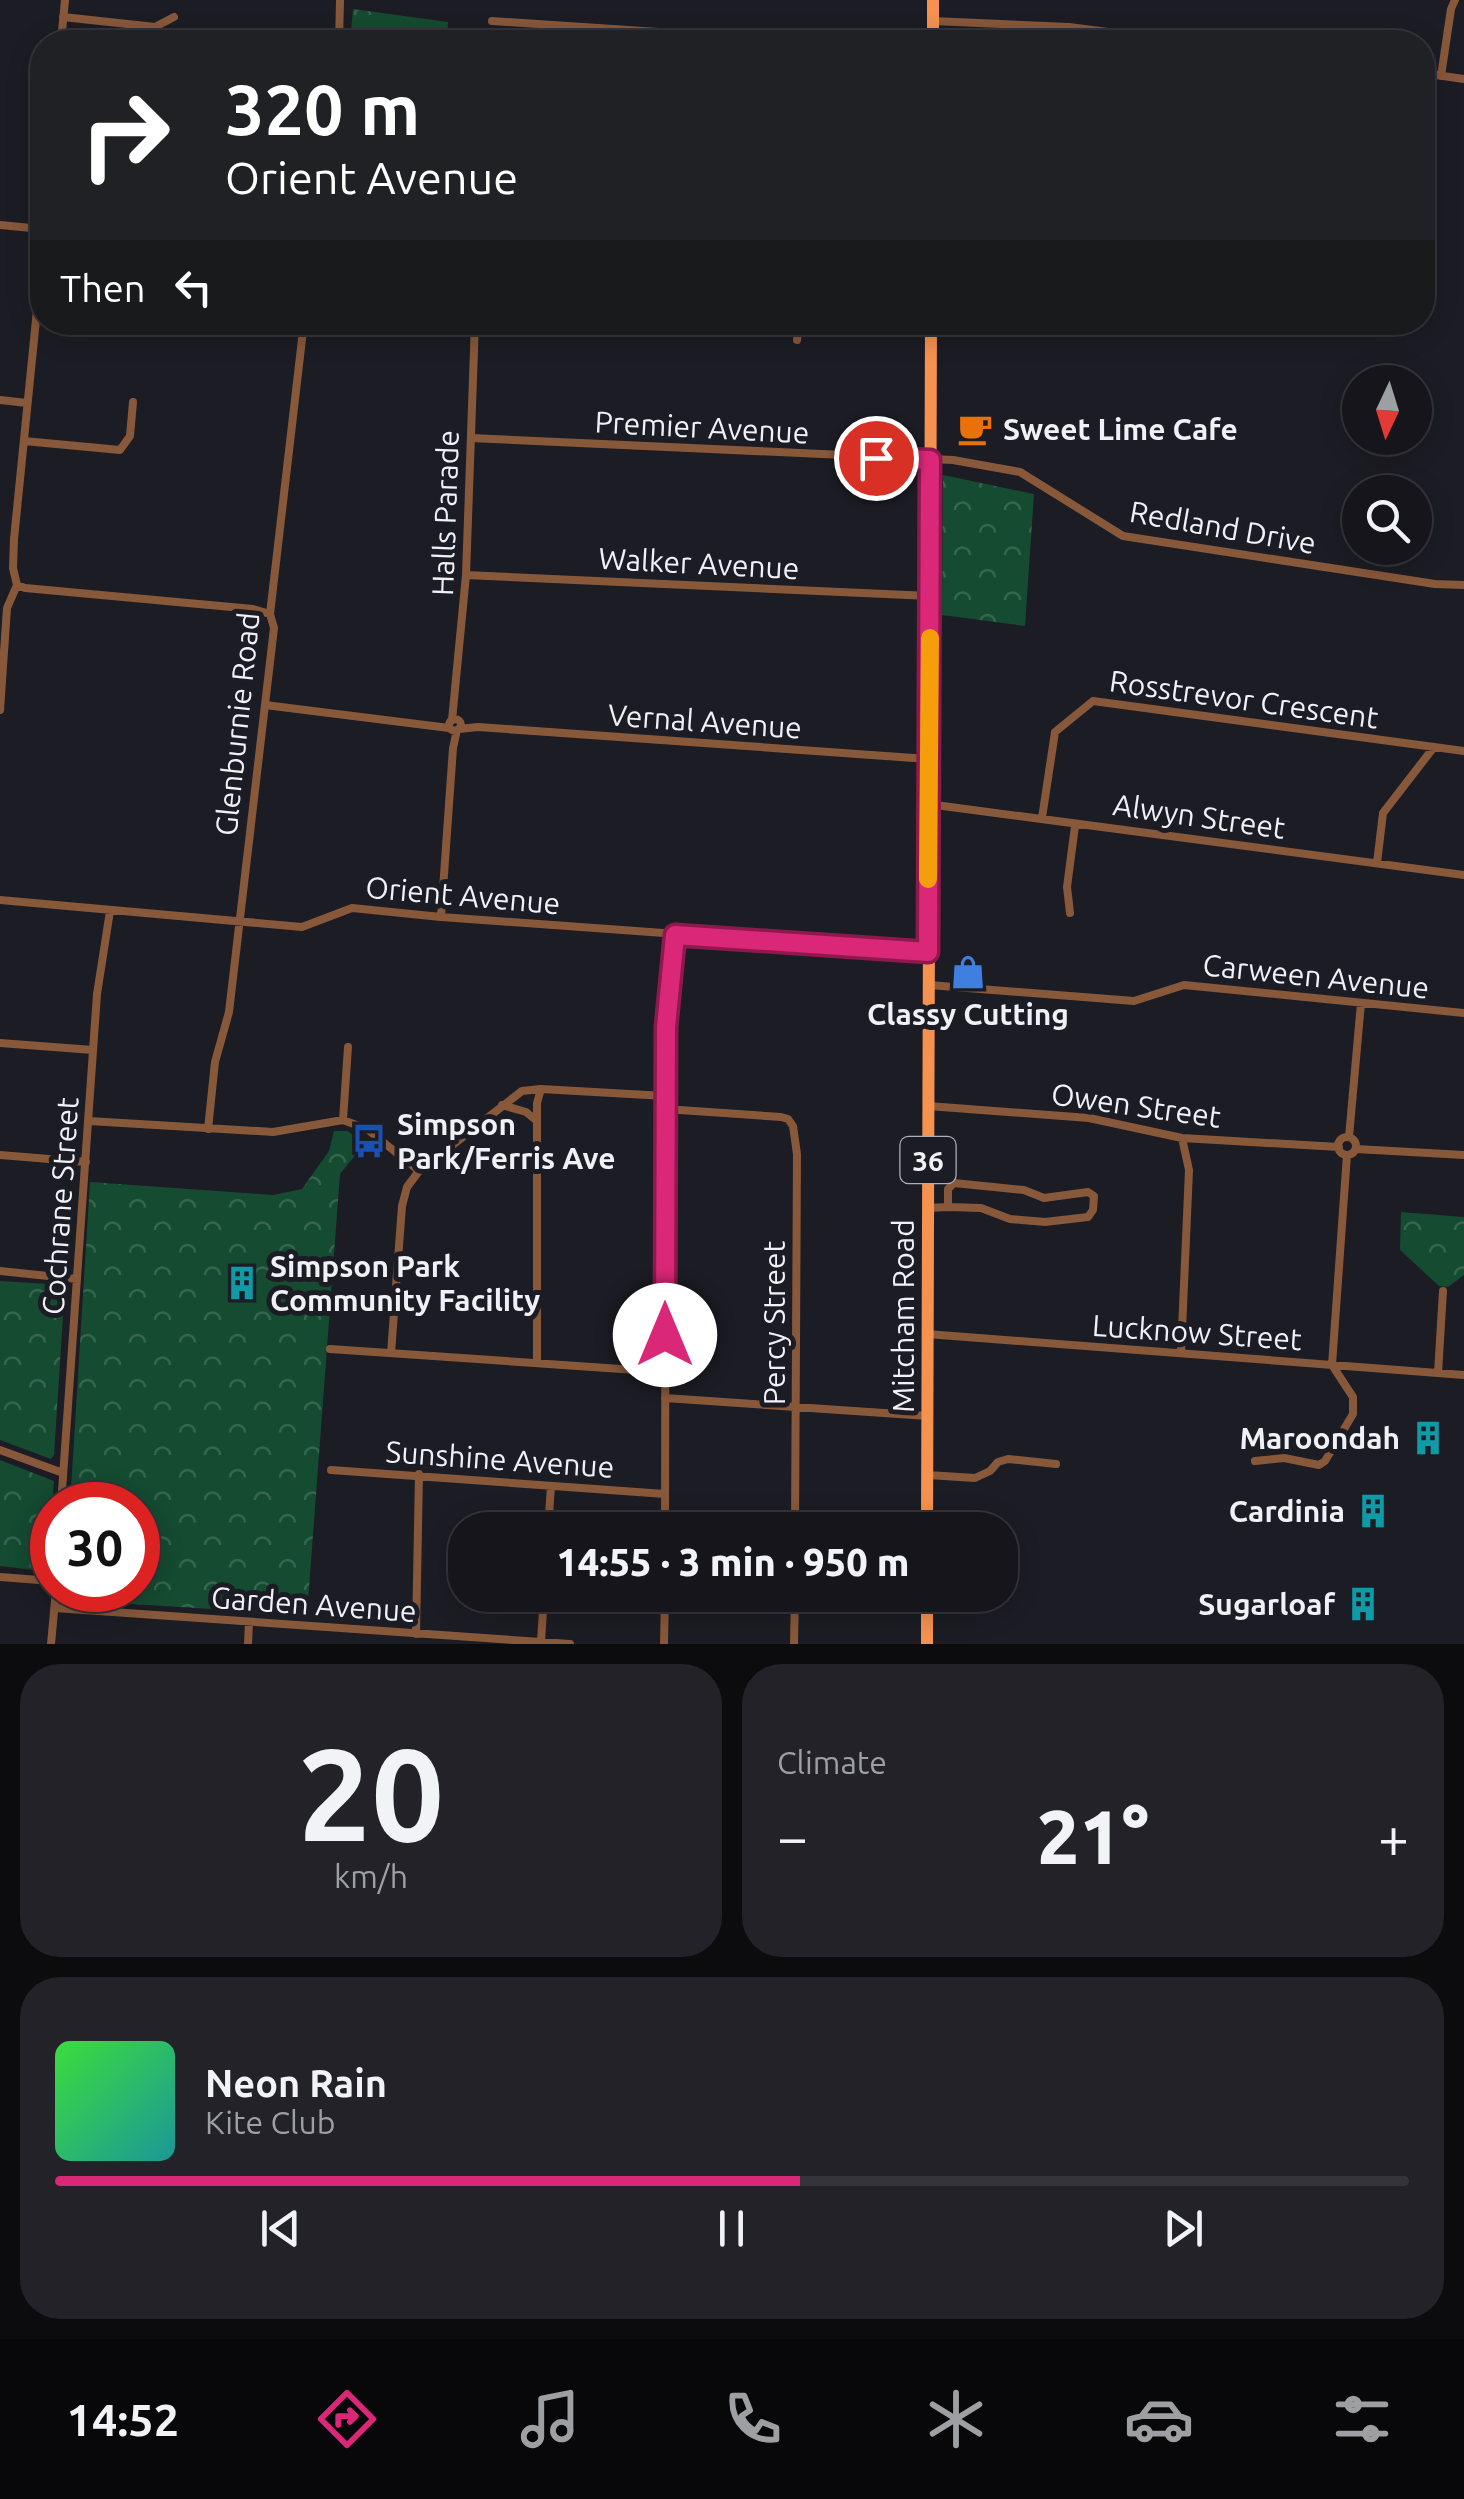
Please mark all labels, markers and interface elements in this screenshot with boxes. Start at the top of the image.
icon: right [60,70,190,200]
text: 320 m [225,70,420,148]
text: Orient Avenue [225,152,518,203]
icon: left [166,260,221,315]
text: Then [60,267,146,309]
north arrow [1342,365,1432,455]
map controls [1342,365,1432,565]
street label: Premier Avenue [594,404,810,450]
cafe icon: Sweet Lime Cafe [956,410,994,448]
place label: Sweet Lime Cafe [1003,412,1238,446]
pin [834,416,919,501]
street label: Halls Parade [425,430,465,596]
icon: arrive [849,431,904,486]
button: search [1342,475,1432,565]
street label: Redland Drive [1127,494,1319,560]
street label: Walker Avenue [598,541,800,585]
street label: Glenburnie Road [208,611,266,837]
street label: Rosstrevor Crescent [1107,663,1381,735]
street label: Vernal Avenue [607,697,803,745]
street label: Alwyn Street [1111,787,1287,845]
street label: Orient Avenue [364,870,562,920]
street label: Carween Avenue [1201,947,1431,1005]
shop icon: Classy Cutting [949,953,987,991]
place label: Classy Cutting [867,997,1069,1031]
street label: Owen Street [1049,1076,1223,1134]
street label: Cochrane Street [35,1096,85,1316]
place label: Simpson Park/Ferris Ave [397,1107,615,1175]
bus stop icon: Simpson Park/Ferris Ave [350,1122,388,1160]
road number: 36 [900,1137,956,1183]
street label: Mitcham Road [886,1219,920,1413]
street label: Percy Street [757,1240,791,1405]
place label: Simpson Park Community Facility [270,1249,540,1317]
building icon: Simpson Park Community Facility [223,1264,261,1302]
position arrow [613,1283,717,1387]
street label: Lucknow Street [1091,1308,1303,1356]
building icon: Maroondah [1409,1419,1447,1457]
place label: Maroondah [1239,1421,1400,1455]
street label: Sunshine Avenue [385,1434,615,1484]
speed limit sign: 30 [30,1482,160,1612]
building icon: Cardinia [1354,1492,1392,1530]
place label: Cardinia [1229,1494,1345,1528]
text: 14:55 · 3 min · 950 m [556,1541,910,1583]
street label: Garden Avenue [210,1580,418,1628]
building icon: Sugarloaf [1344,1585,1382,1623]
place label: Sugarloaf [1198,1587,1336,1621]
text: 20 [298,1720,444,1866]
text: Climate [777,1744,887,1780]
text: 21° [1037,1794,1149,1878]
text: − [777,1806,808,1867]
text: + [1378,1806,1409,1867]
text: km/h [334,1858,408,1894]
text: Neon Rain [205,2062,387,2104]
text: Kite Club [205,2104,335,2140]
icon: previous [253,2201,308,2256]
icon: pause [704,2201,759,2256]
icon: next [1156,2201,1211,2256]
icon: directions [312,2384,382,2454]
icon: music [515,2384,585,2454]
icon: phone [718,2384,788,2454]
icon: climate [921,2384,991,2454]
icon: car [1124,2384,1194,2454]
icon: filters [1327,2384,1397,2454]
text: 14:52 [67,2394,179,2445]

